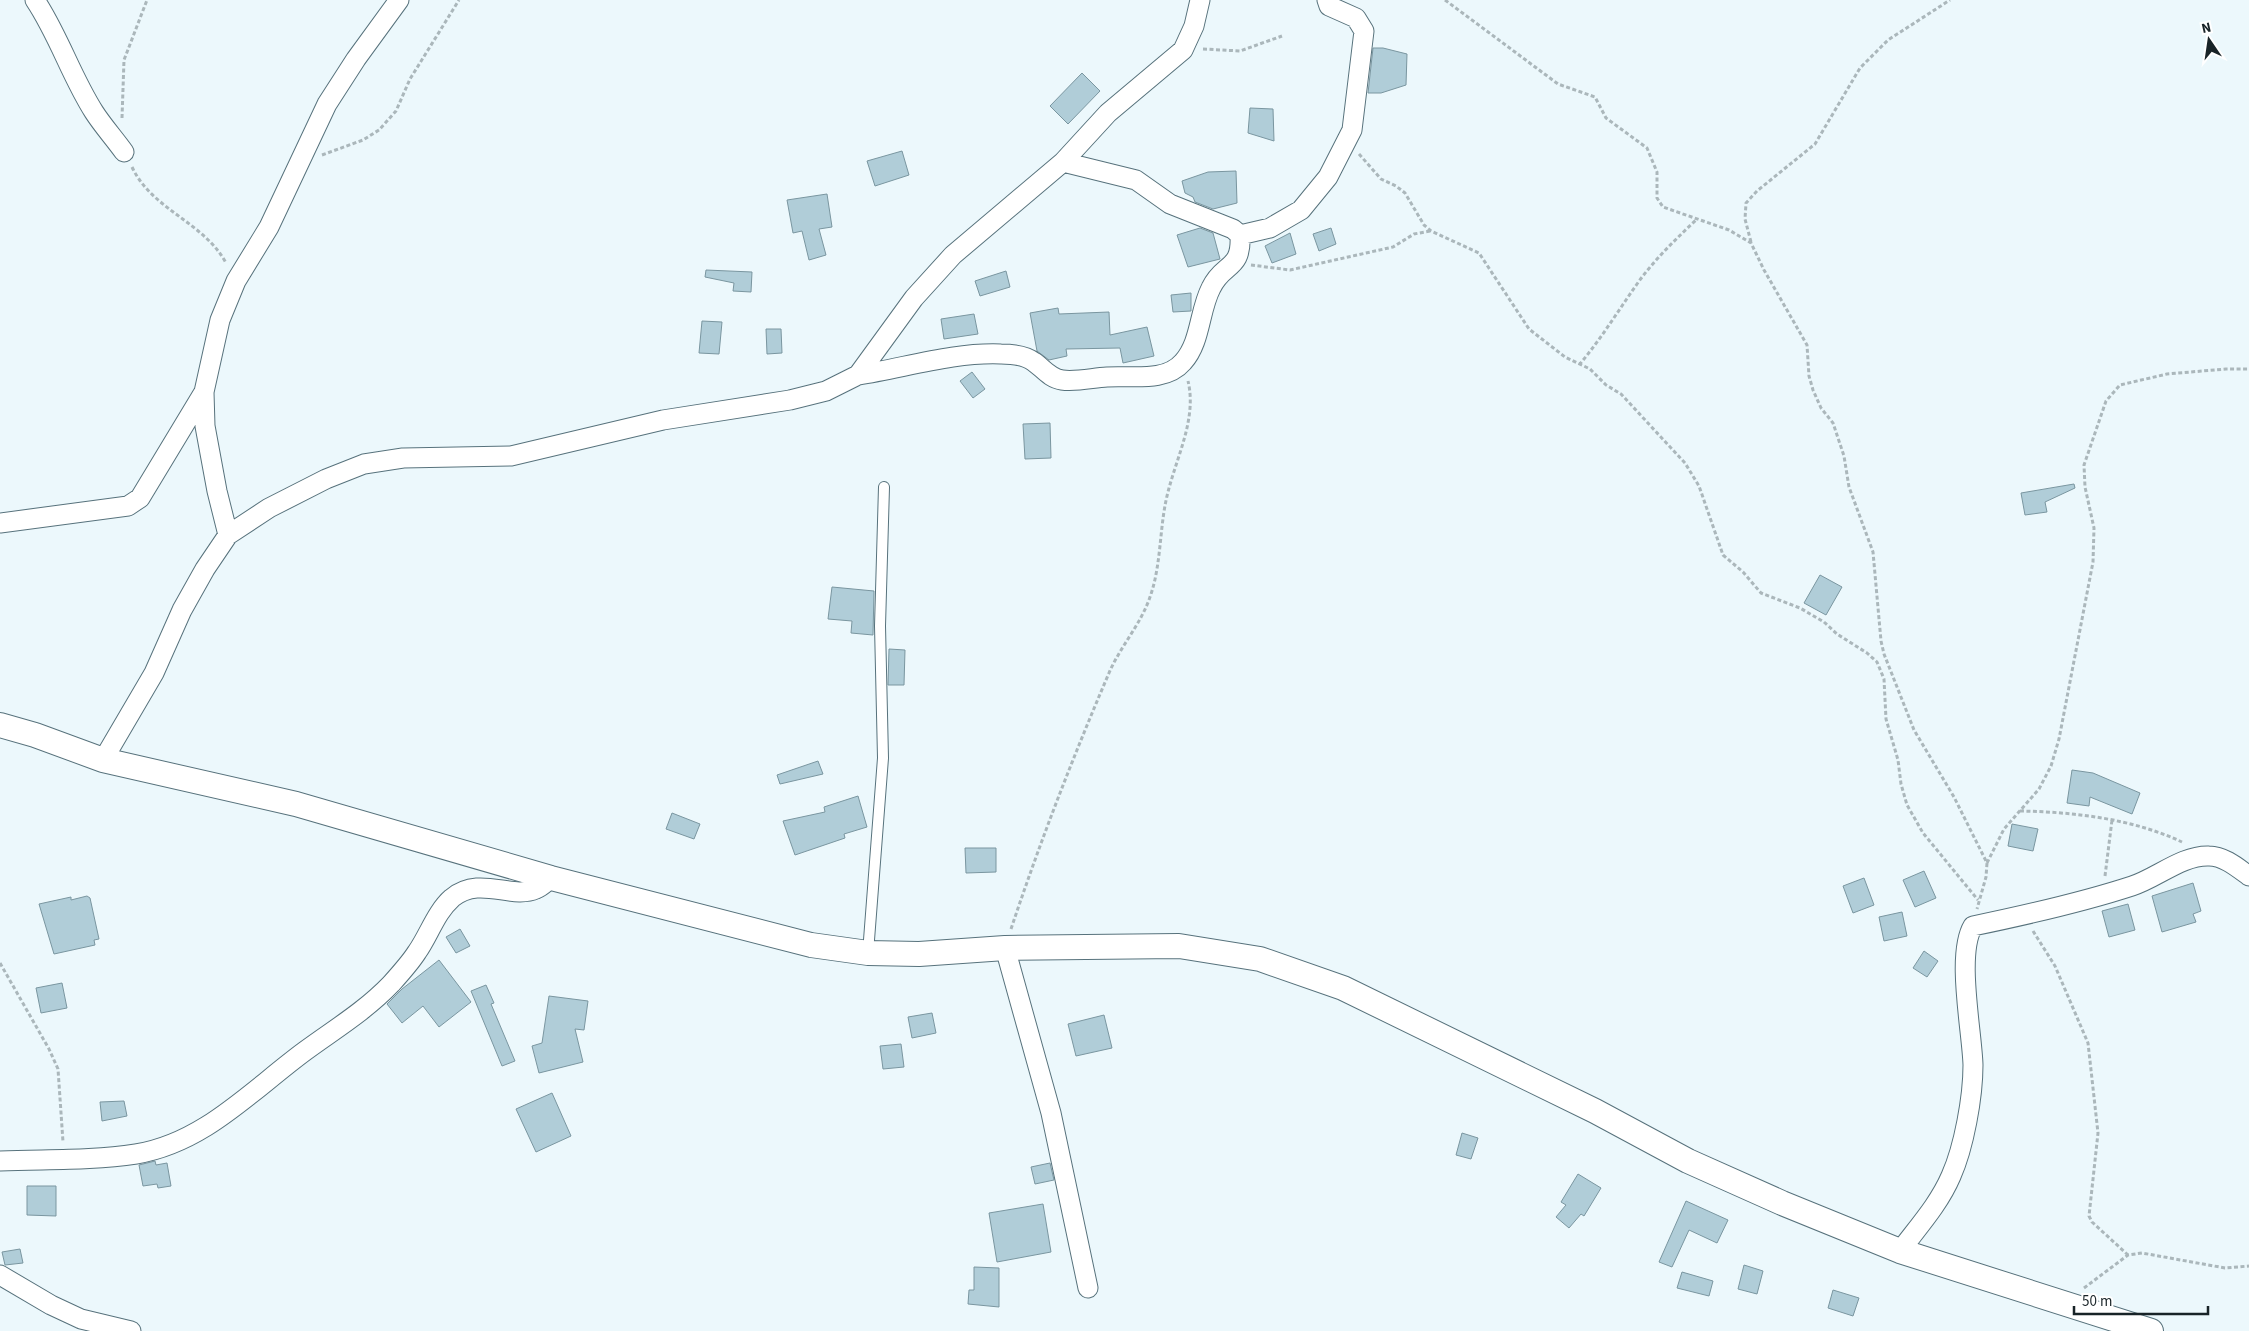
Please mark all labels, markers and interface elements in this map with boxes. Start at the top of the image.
north arrow [2184,15,2234,65]
text: N [2200,18,2213,39]
scale bar [2074,1284,2208,1316]
text: 50 m [2082,1291,2112,1312]

